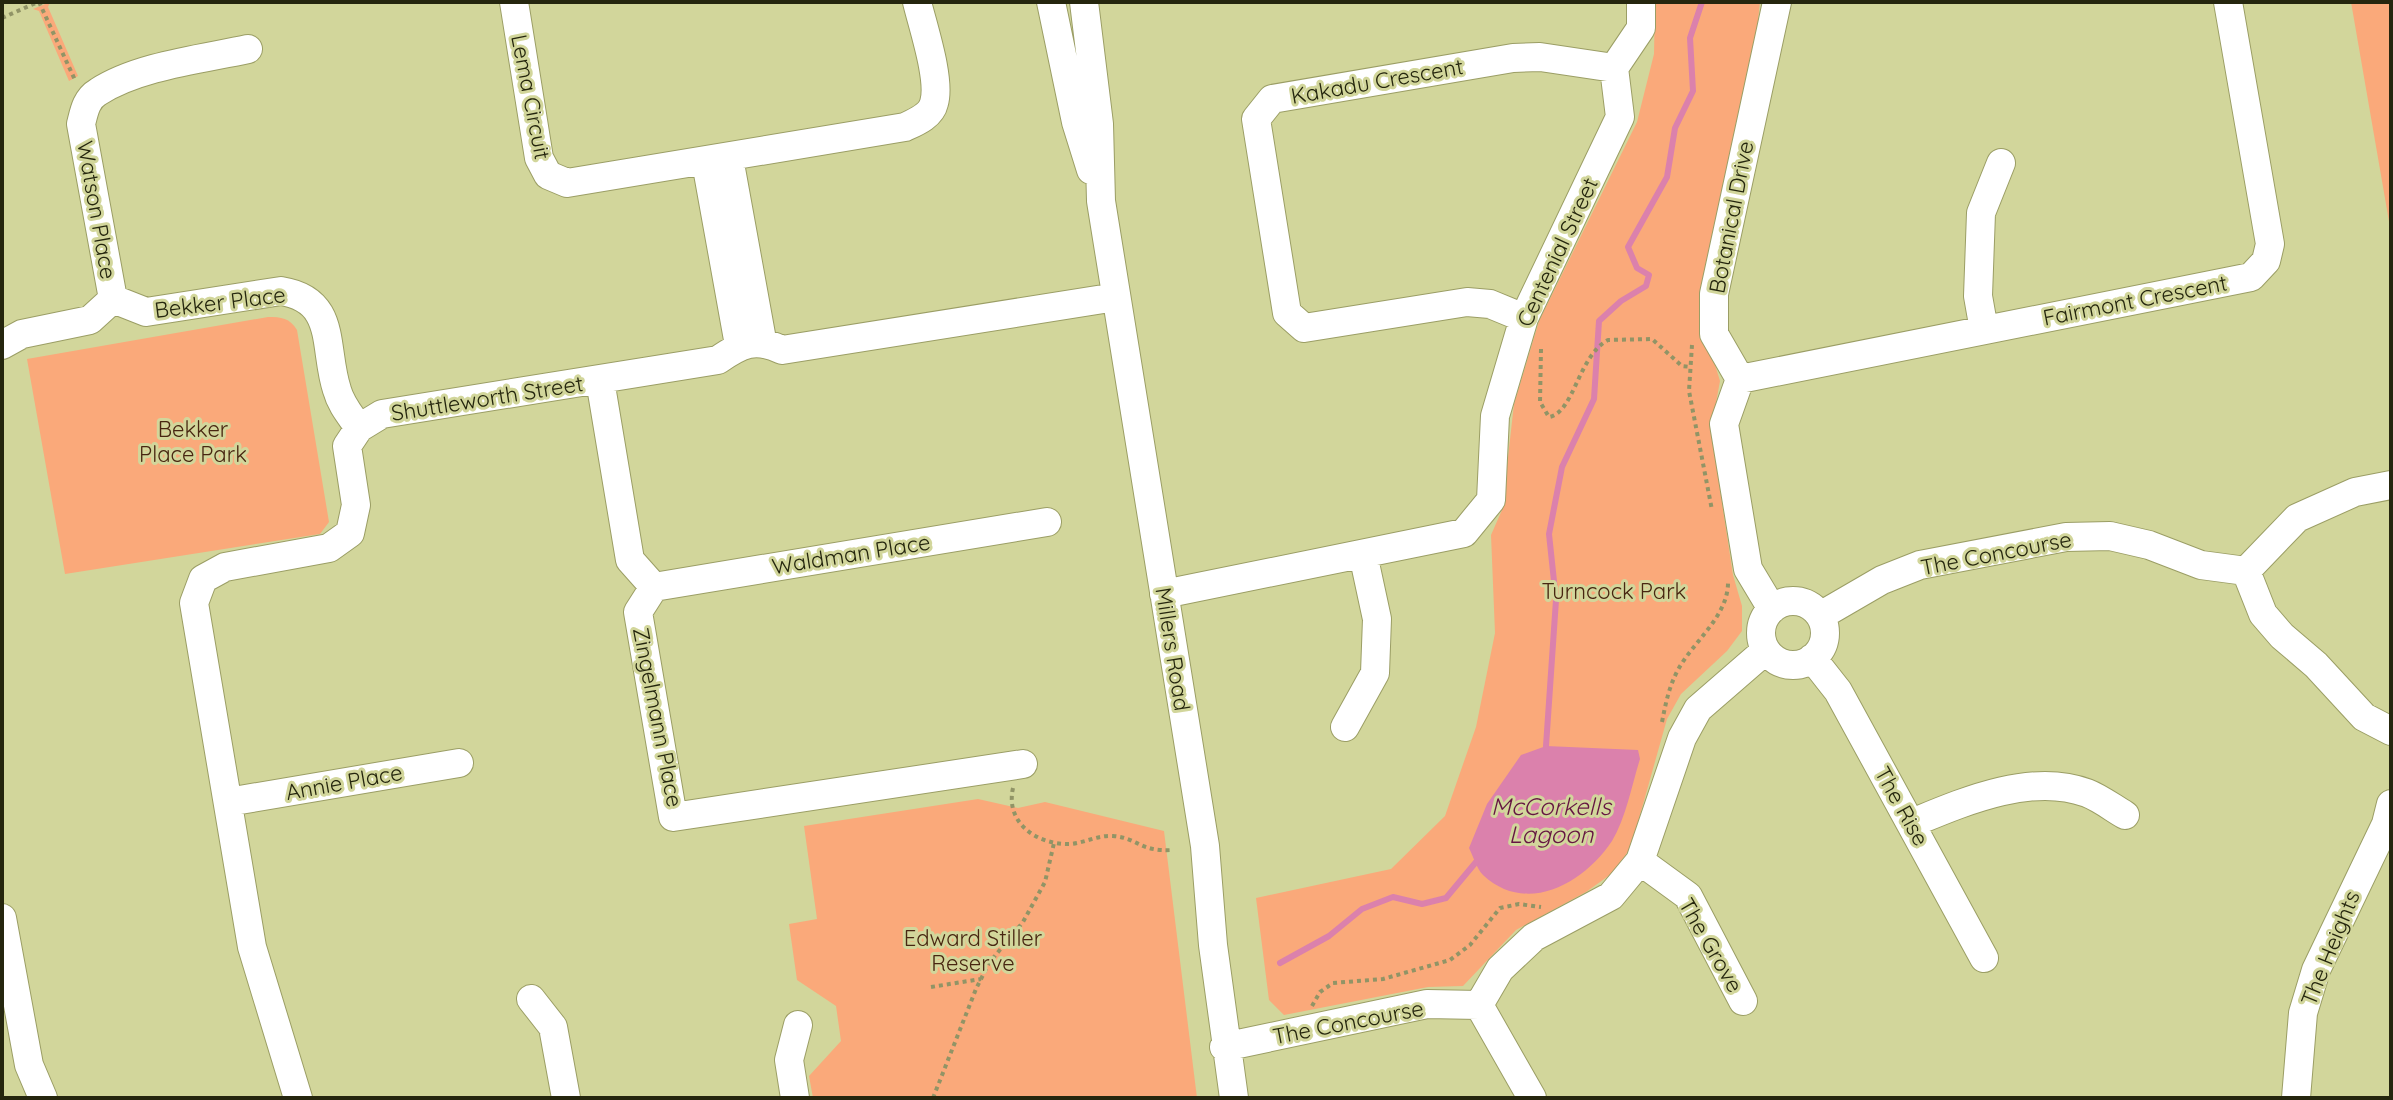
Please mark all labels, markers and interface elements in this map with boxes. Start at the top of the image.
street label: Lema Circuit [505,32,557,162]
street label: Kakadu Crescent [1289,52,1465,110]
street label: Botanical Drive [1703,138,1759,296]
street label: Watson Place [71,139,123,281]
street label: Centenial Street [1510,173,1604,331]
street label: Fairmont Crescent [2040,268,2230,332]
street label: Bekker Place [153,280,287,324]
street label: Shuttleworth Street [389,369,585,427]
park label: Bekker Place Park [139,415,247,468]
street label: The Concourse [1918,525,2074,581]
street label: Waldman Place [770,528,932,580]
park label: Turncock Park [1542,577,1686,605]
street label: Millers Road [1149,585,1197,713]
street label: Zingelmann Place [627,625,689,809]
street label: Annie Place [283,758,405,806]
street label: The Rise [1869,761,1935,851]
water label: McCorkells Lagoon [1491,791,1613,849]
street label: The Heights [2294,886,2366,1010]
street label: The Grove [1673,893,1749,997]
park label: Edward Stiller Reserve [904,924,1043,977]
street label: The Concourse [1270,994,1426,1050]

